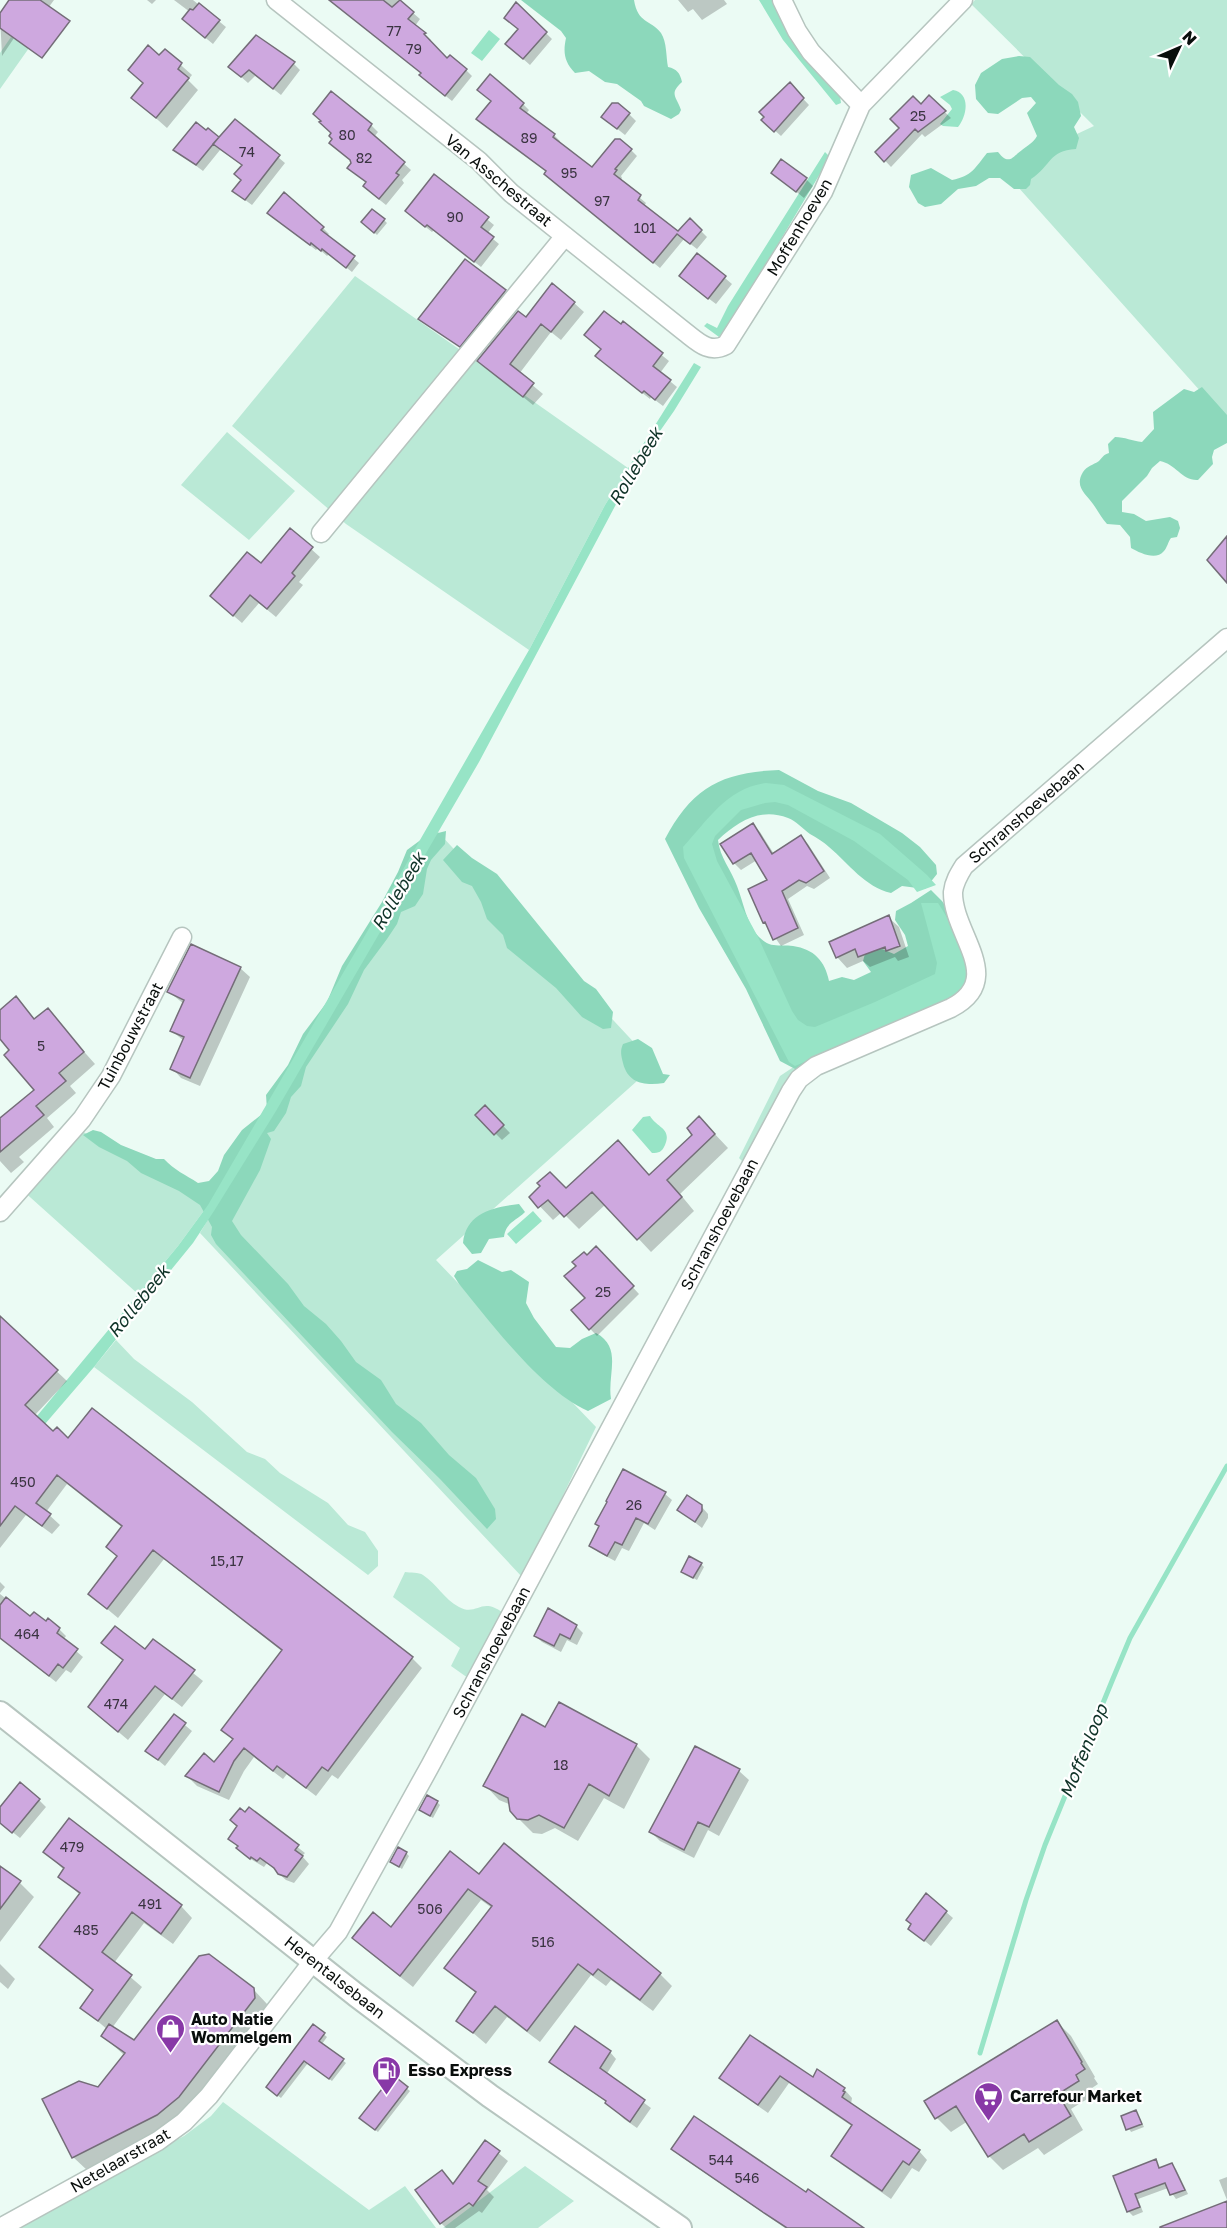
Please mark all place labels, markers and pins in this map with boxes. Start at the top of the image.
place label: Auto Natie Wommelgem [191,2009,292,2047]
shop icon: Auto Natie Wommelgem [154,2012,186,2054]
fuel station icon: Esso Express [371,2054,403,2096]
place label: Esso Express [408,2060,512,2080]
supermarket icon: Carrefour Market [973,2080,1005,2122]
place label: Carrefour Market [1010,2086,1142,2106]

